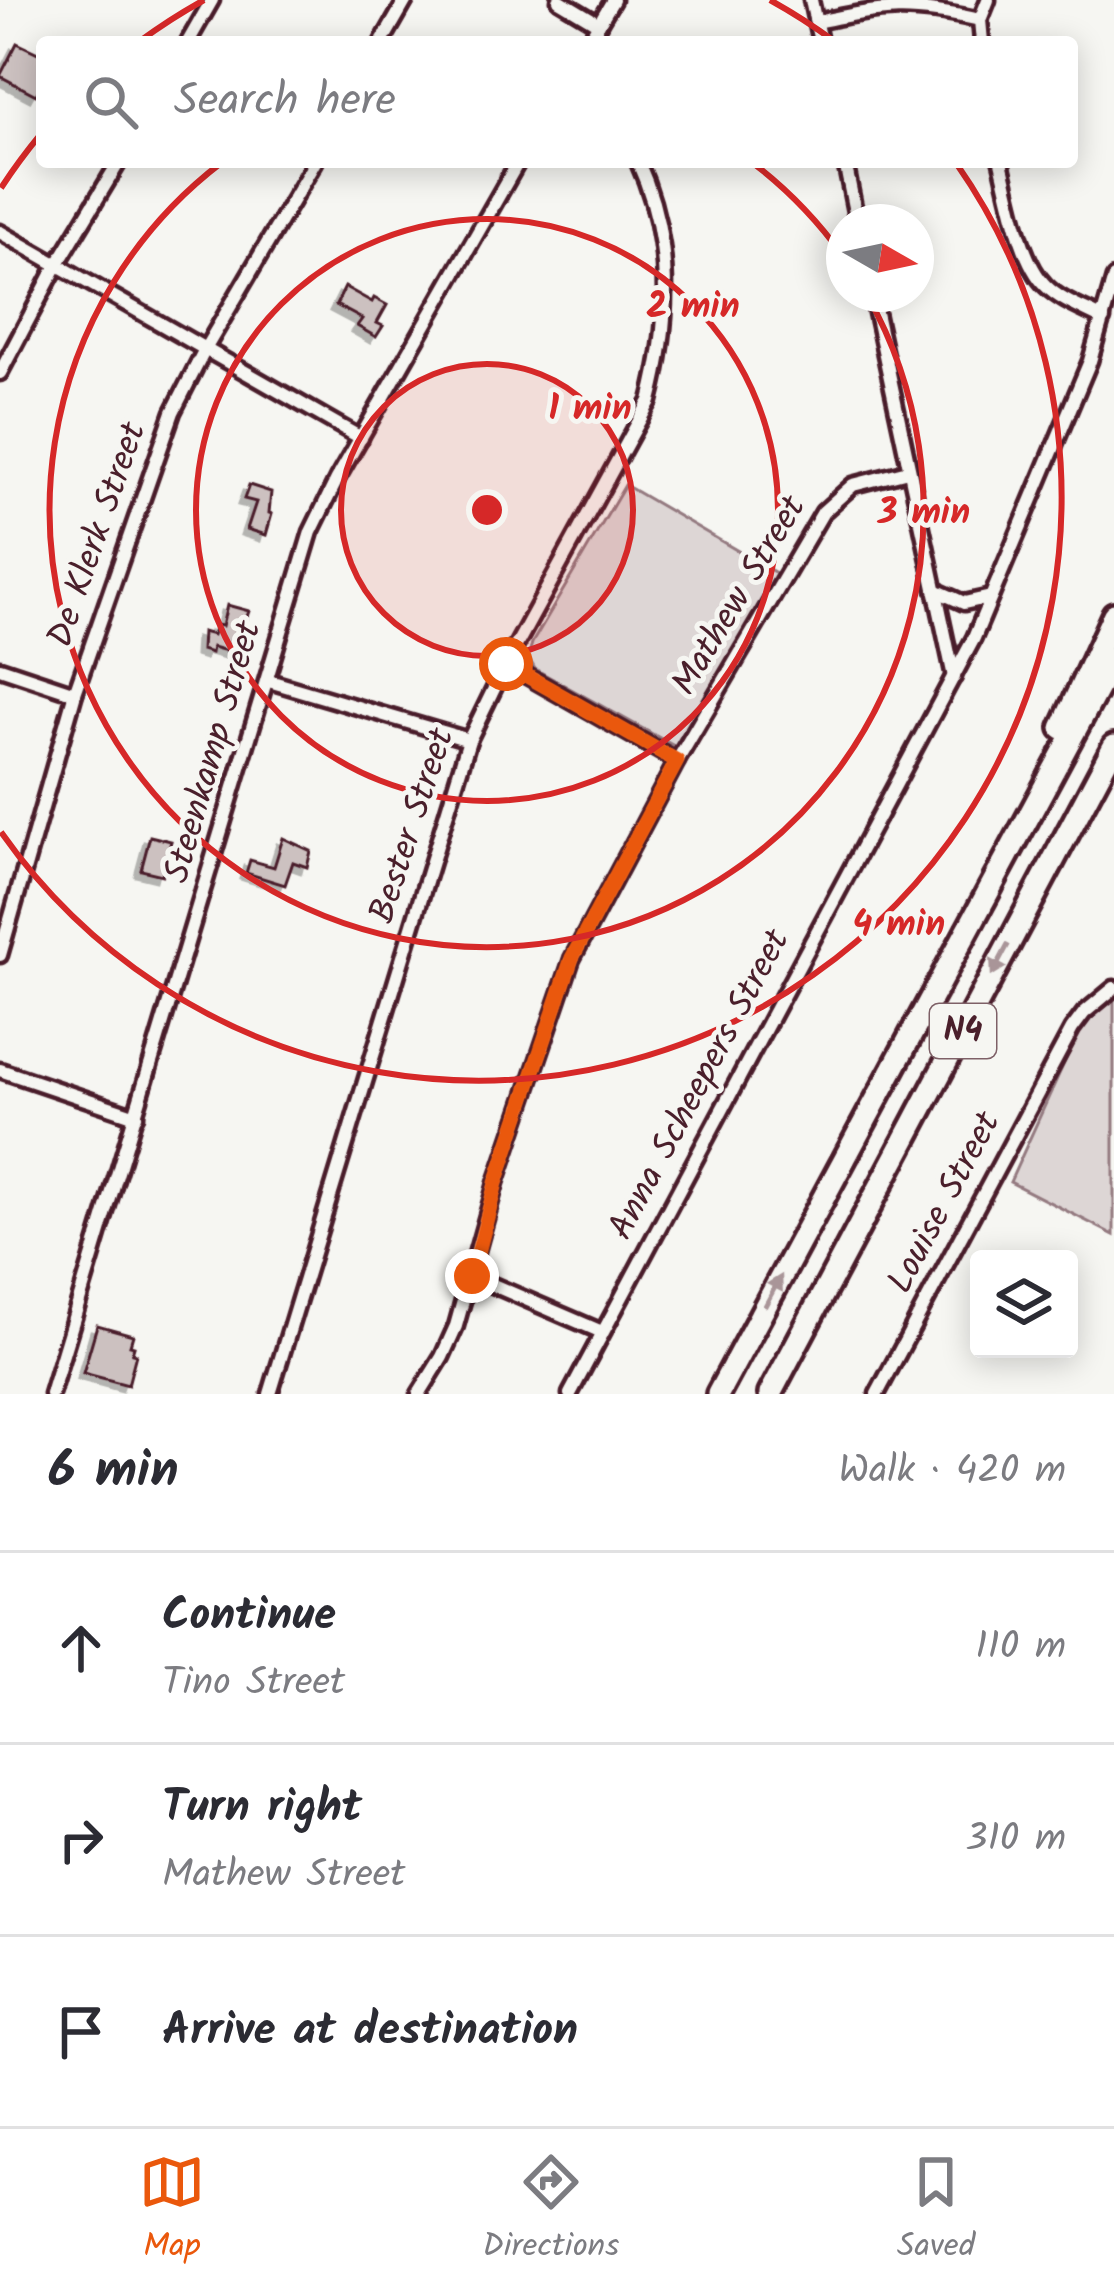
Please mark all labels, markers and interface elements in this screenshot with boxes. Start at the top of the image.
search box [36,36,1078,168]
text: Search here [174,66,396,138]
icon: search [78,69,144,135]
north arrow [826,204,934,312]
text: 2 min [646,279,740,336]
text: 1 min [548,381,632,438]
street label: De Klerk Street [33,414,163,655]
street label: Mathew Street [658,484,823,707]
text: 3 min [877,485,970,542]
centre of rings [466,489,508,531]
street label: Steenkamp Street [149,613,279,890]
route start [479,637,533,691]
street label: Bester Street [355,720,472,931]
text: 4 min [853,897,945,954]
street label: Anna Scheepers Street [594,918,807,1251]
one-way arrow [990,943,1011,978]
road number: N4 [930,1004,996,1058]
street label: Louise Street [873,1101,1017,1304]
route end [445,1249,499,1303]
map controls [970,1250,1078,1358]
button: layers [970,1250,1078,1358]
one-way arrow [762,1274,783,1309]
text: 6 min [48,1432,179,1513]
text: Walk · 420 m [839,1441,1066,1503]
text: Continue [162,1581,336,1653]
icon: ahead [48,1615,114,1681]
text: 110 m [975,1617,1066,1679]
text: Tino Street [162,1653,345,1715]
text: Turn right [162,1773,362,1845]
icon: right [48,1807,114,1873]
text: 310 m [965,1809,1066,1871]
text: Mathew Street [162,1845,405,1907]
text: Arrive at destination [162,1996,578,2068]
icon: arrive [48,1999,114,2065]
tab: Map [139,2149,205,2274]
tab: Directions [482,2149,619,2274]
tab: Saved [897,2149,975,2274]

